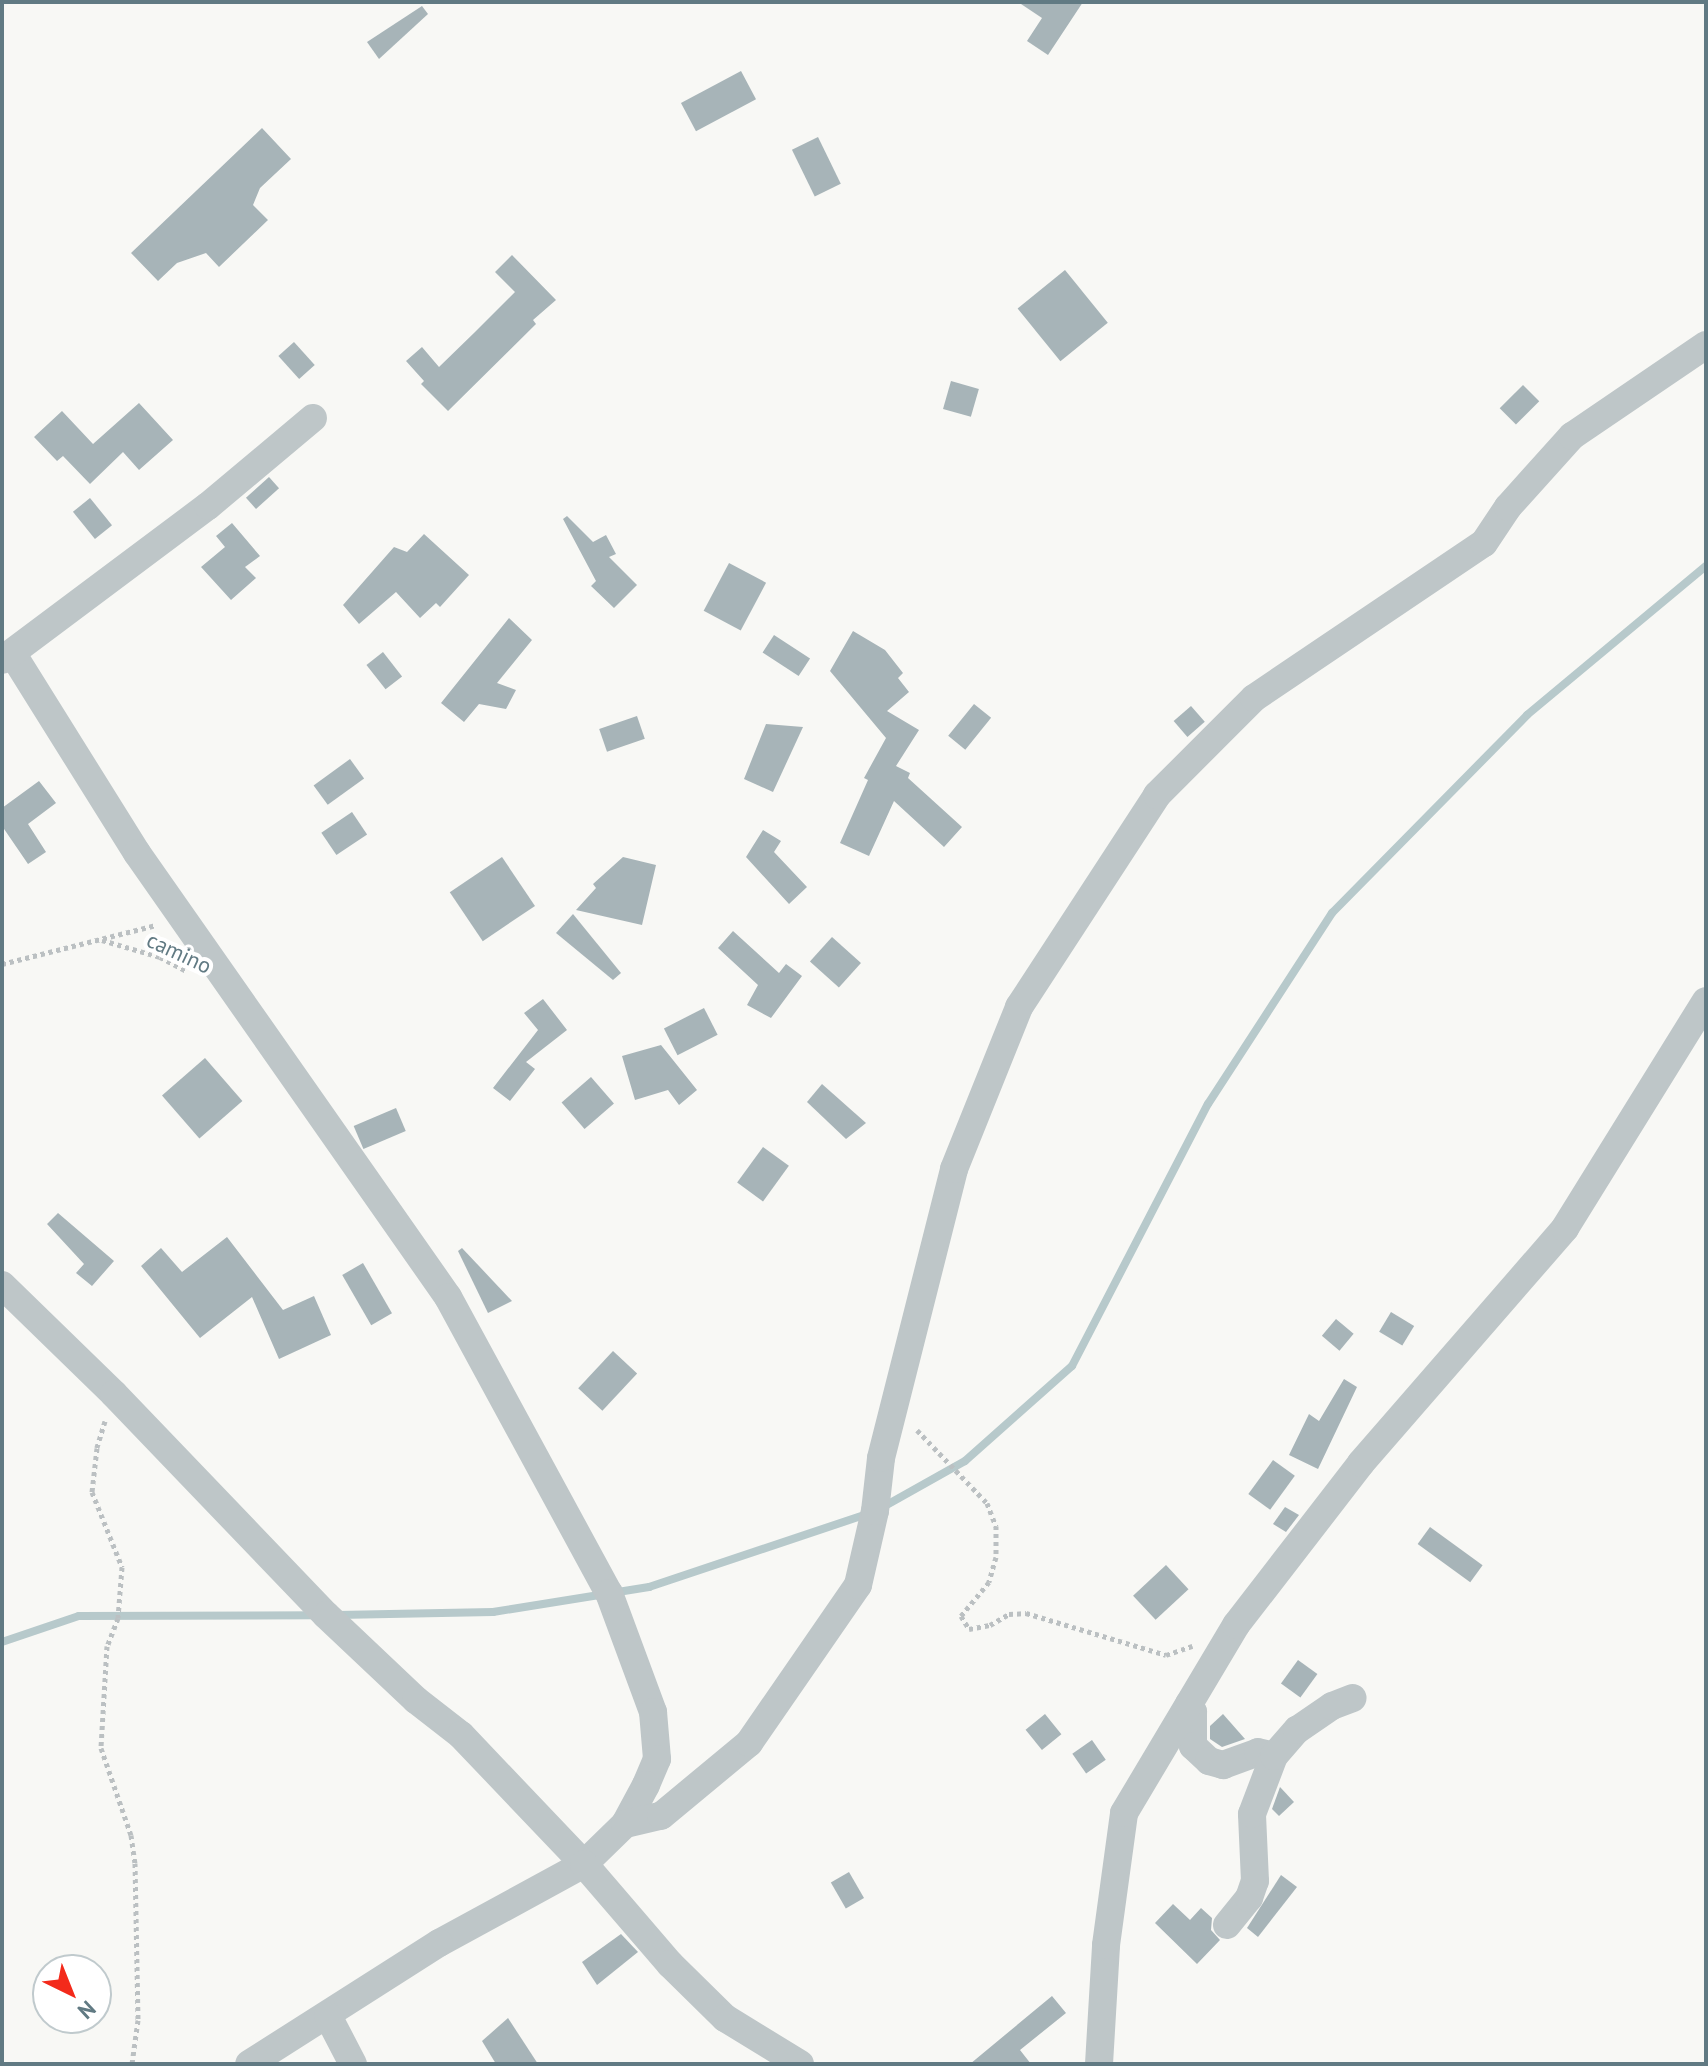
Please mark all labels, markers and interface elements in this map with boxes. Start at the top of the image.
street label: camino [142,927,216,979]
north arrow [32,1954,112,2034]
text: N [72,1995,102,2025]

